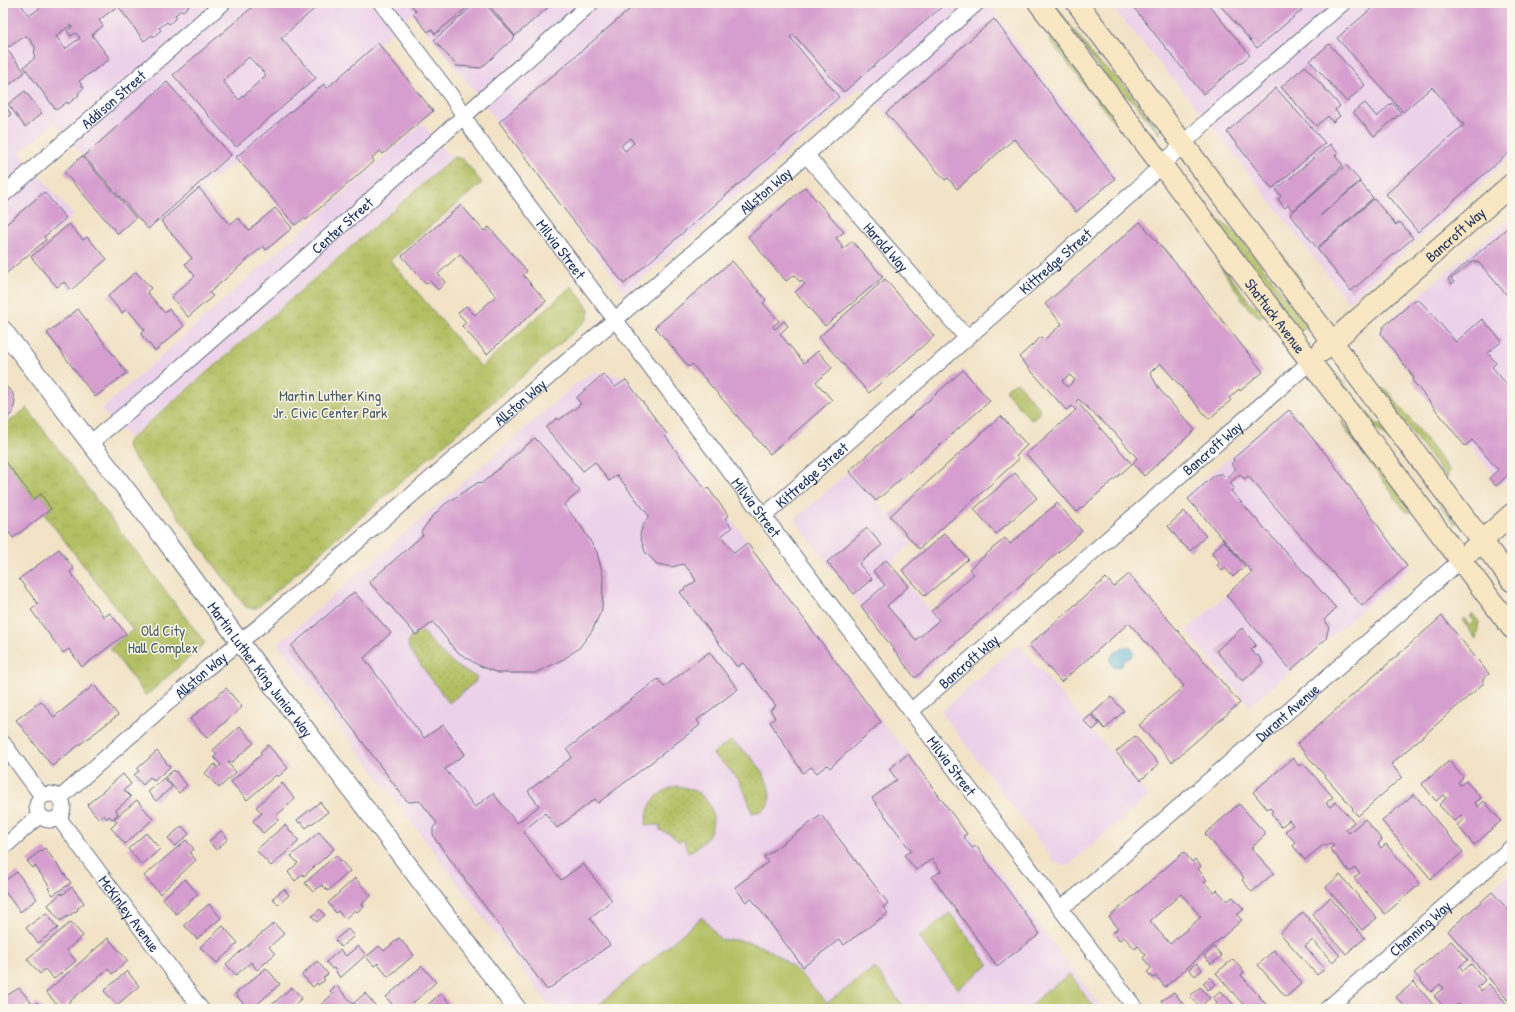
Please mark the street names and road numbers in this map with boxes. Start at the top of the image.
street label: Addison Street [76,64,150,133]
street label: Allston Way [735,162,796,219]
street label: Center Street [306,191,378,258]
street label: Bancroft Way [1420,202,1489,266]
street label: Milvia Street [532,214,591,284]
street label: Harold Way [859,217,914,276]
street label: Kittredge Street [1014,223,1097,299]
street label: Shattuck Avenue [1240,274,1311,357]
street label: Allston Way [489,373,550,430]
street label: Bancroft Way [1178,416,1247,480]
street label: Kittredge Street [770,436,853,512]
street label: Milvia Street [727,473,787,542]
street label: Martin Luther King Junior Way [203,597,318,741]
street label: Bancroft Way [934,629,1003,693]
street label: Allston Way [170,646,231,703]
street label: Durant Avenue [1251,678,1324,746]
street label: Milvia Street [923,731,982,801]
street label: McKinley Avenue [94,871,165,956]
street label: Channing Way [1384,895,1455,961]

